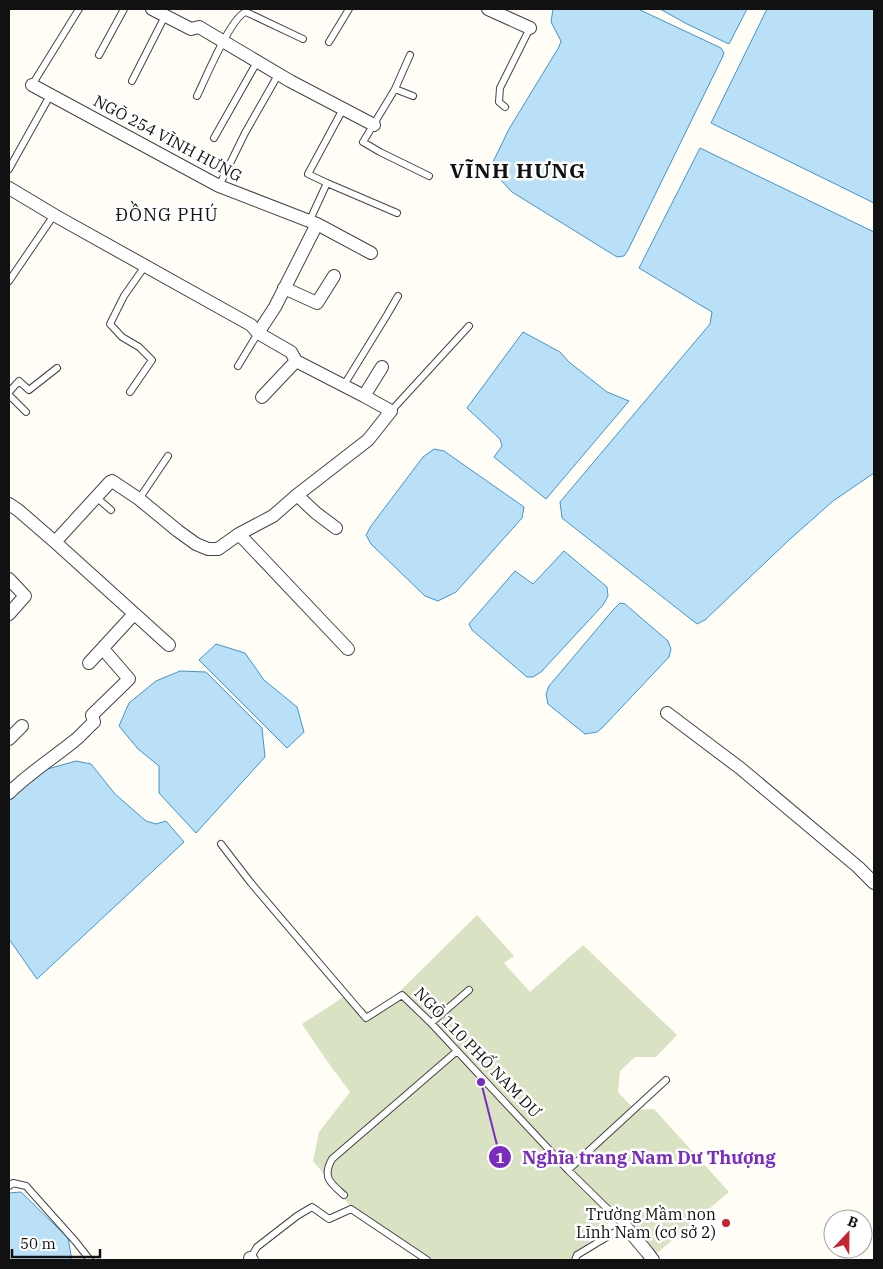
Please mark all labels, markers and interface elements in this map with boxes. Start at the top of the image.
street label: NGÕ 254 VĨNH HƯNG [90,90,246,186]
district label: VĨNH HƯNG [450,156,586,184]
district label: ĐỒNG PHÚ [115,200,219,226]
street label: NGÕ 110 PHỐ NAM DƯ [410,980,548,1122]
callout: Nghĩa trang Nam Dư Thượng [488,1141,786,1174]
text: Nghĩa trang Nam Dư Thượng [522,1146,776,1169]
text: 1 [495,1148,505,1167]
place label: Trường Mầm non Lĩnh Nam (cơ sở 2) [576,1204,716,1242]
north arrow [823,1209,873,1259]
text: B [845,1212,861,1232]
marker: Trường Mầm non Lĩnh Nam (cơ sở 2) [720,1217,732,1229]
scale bar [12,1226,100,1258]
text: 50 m [20,1234,56,1253]

